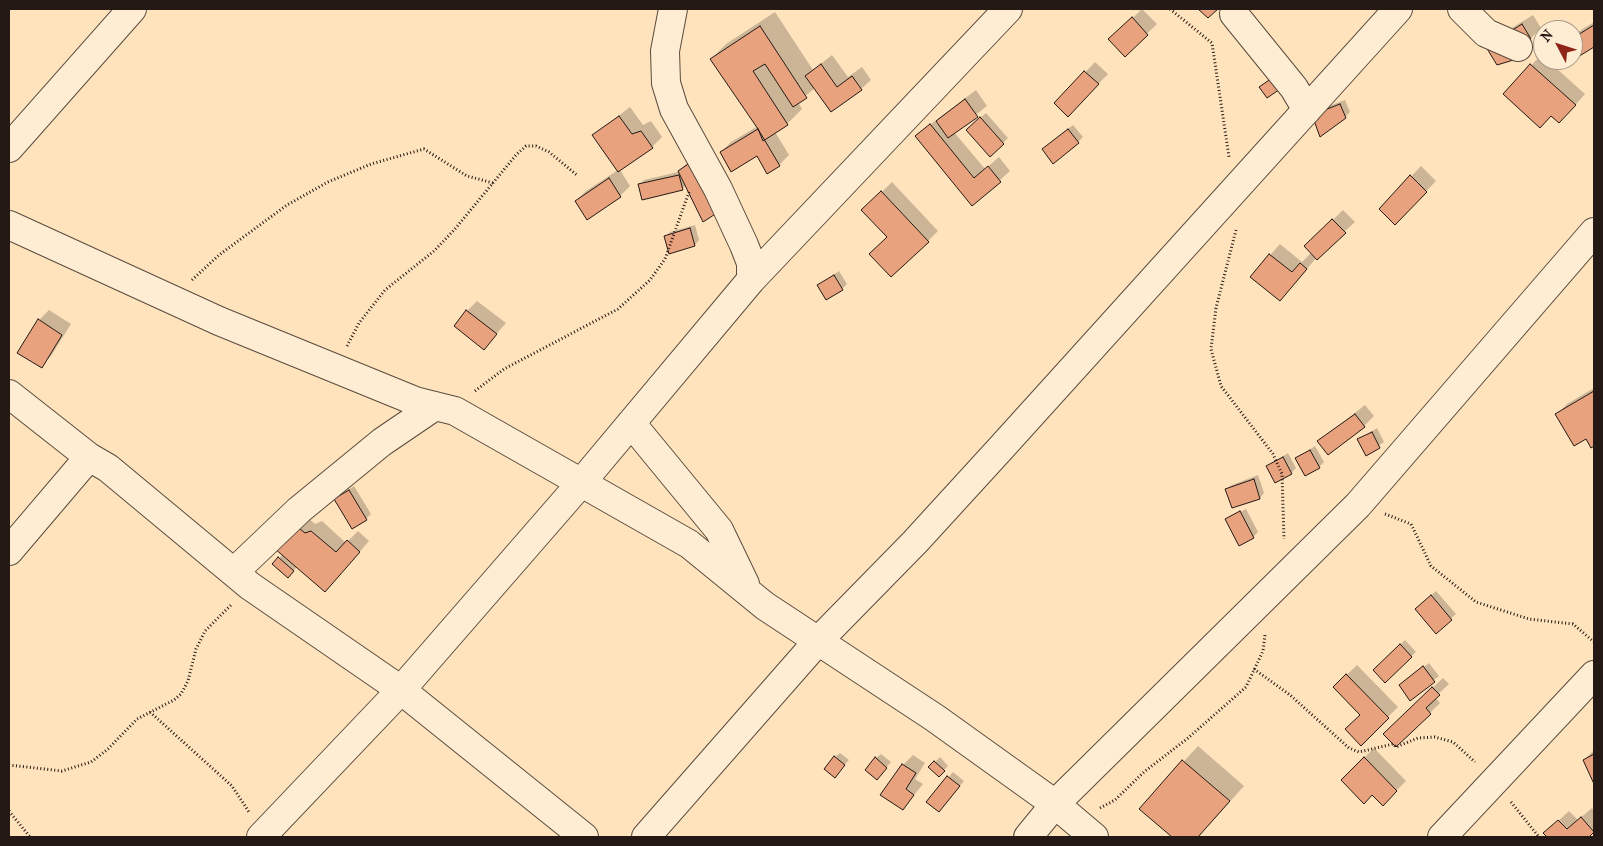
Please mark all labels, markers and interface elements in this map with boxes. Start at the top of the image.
north arrow [1533,20,1583,70]
text: N [1537,26,1557,45]

